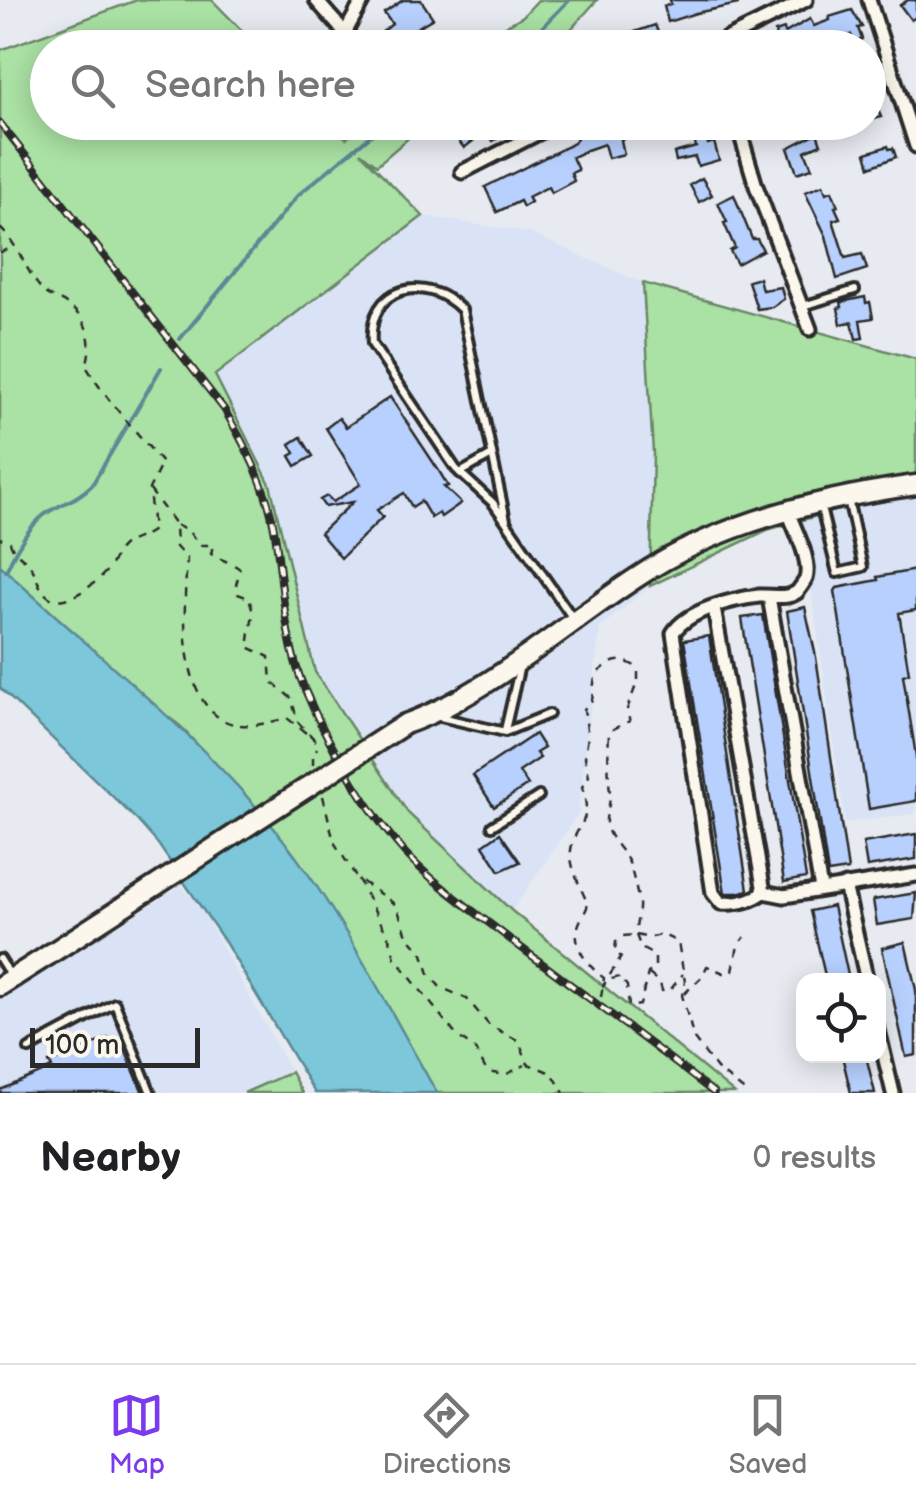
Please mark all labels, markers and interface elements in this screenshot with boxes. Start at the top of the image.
search box [30,30,886,140]
icon: search [65,58,120,113]
text: Search here [145,63,356,108]
map controls [796,973,886,1063]
button: locate [796,973,886,1063]
scale bar [30,1023,200,1068]
text: 100 m [45,1029,119,1062]
text: Nearby [40,1133,180,1184]
text: 0 results [753,1139,876,1178]
tab: Map [109,1388,165,1481]
tab: Directions [382,1388,511,1481]
tab: Saved [729,1388,807,1481]

